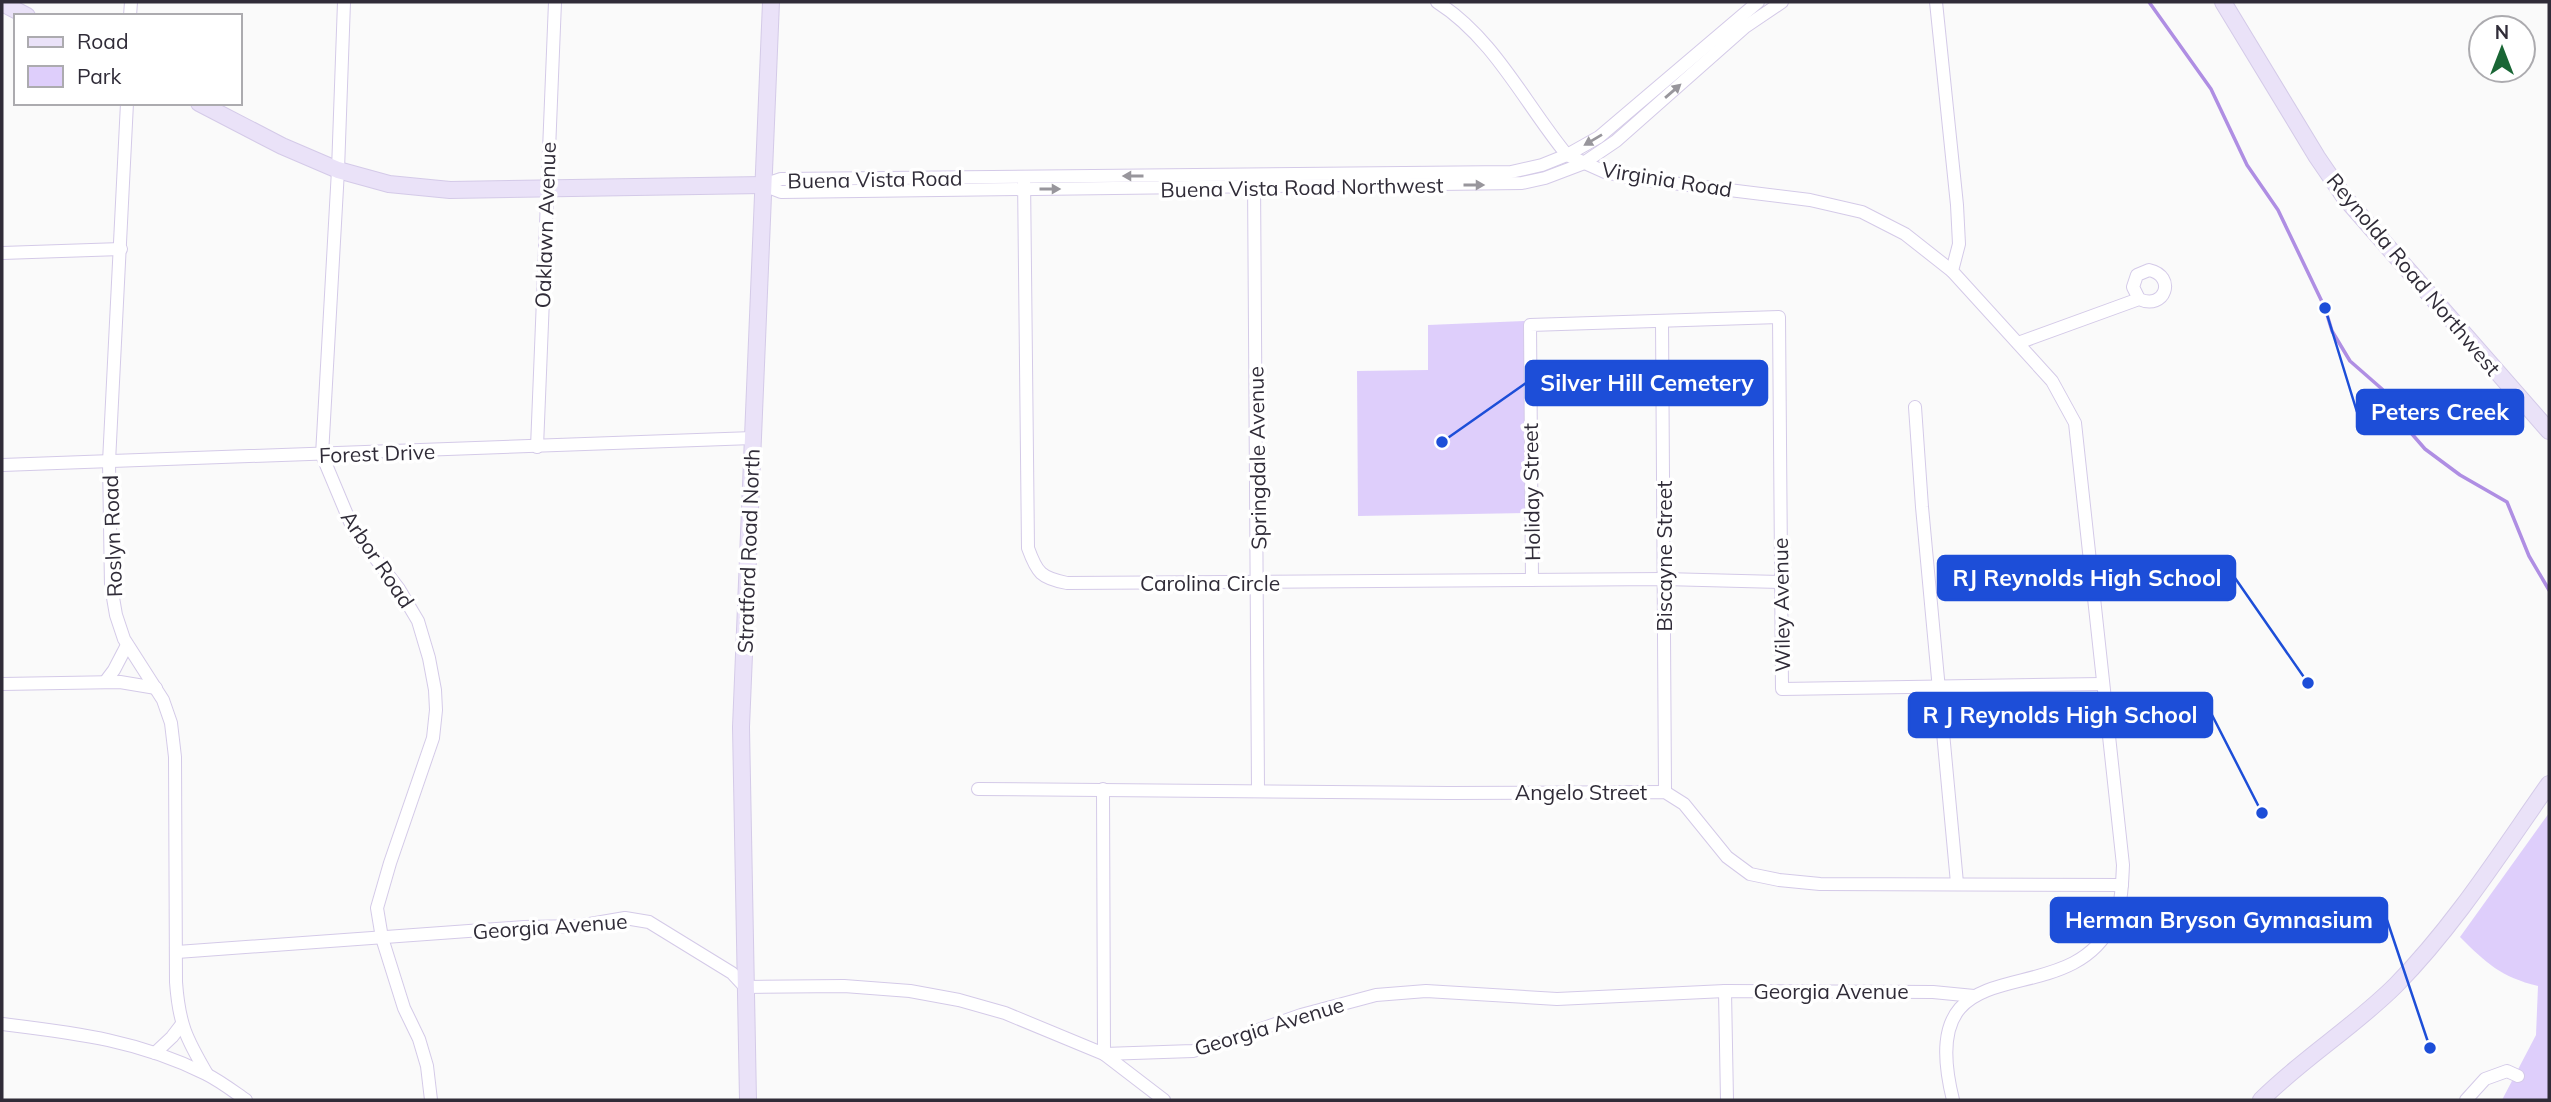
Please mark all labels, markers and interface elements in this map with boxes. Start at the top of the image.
legend [14,14,242,105]
north arrow [2467,14,2537,84]
text: N [2495,20,2509,44]
text: Road [77,28,128,54]
text: Park [77,63,121,89]
one-way arrow [1664,84,1681,100]
one-way arrow [1583,134,1603,147]
street label: Oaklawn Avenue [529,141,561,309]
street label: Virginia Road [1600,156,1734,202]
street label: Buena Vista Road [787,164,963,194]
street label: Reynolda Road Northwest [2322,167,2506,381]
one-way arrow [1122,170,1144,182]
street label: Buena Vista Road Northwest [1160,172,1444,202]
one-way arrow [1463,179,1485,191]
one-way arrow [1040,183,1062,195]
callout: Silver Hill Cemetery [1526,361,1767,405]
street label: Springdale Avenue [1242,366,1272,550]
text: Silver Hill Cemetery [1540,368,1754,397]
callout: Peters Creek [2357,390,2523,434]
text: Peters Creek [2371,397,2510,426]
street label: Holiday Street [1517,423,1545,561]
street label: Forest Drive [318,438,436,468]
street label: Stratford Road North [731,448,765,654]
street label: Roslyn Road [97,475,127,597]
street label: Biscayne Street [1651,481,1677,631]
street label: Arbor Road [336,505,420,613]
street label: Wiley Avenue [1767,538,1795,672]
callout: RJ Reynolds High School [1938,556,2235,600]
text: RJ Reynolds High School [1952,563,2222,592]
street label: Carolina Circle [1140,570,1280,596]
callout: R J Reynolds High School [1909,693,2212,737]
text: R J Reynolds High School [1922,700,2198,729]
street label: Angelo Street [1515,779,1647,805]
callout: Herman Bryson Gymnasium [2051,898,2387,942]
text: Herman Bryson Gymnasium [2065,905,2373,934]
street label: Georgia Avenue [472,908,628,944]
street label: Georgia Avenue [1753,978,1909,1004]
street label: Georgia Avenue [1191,991,1347,1061]

